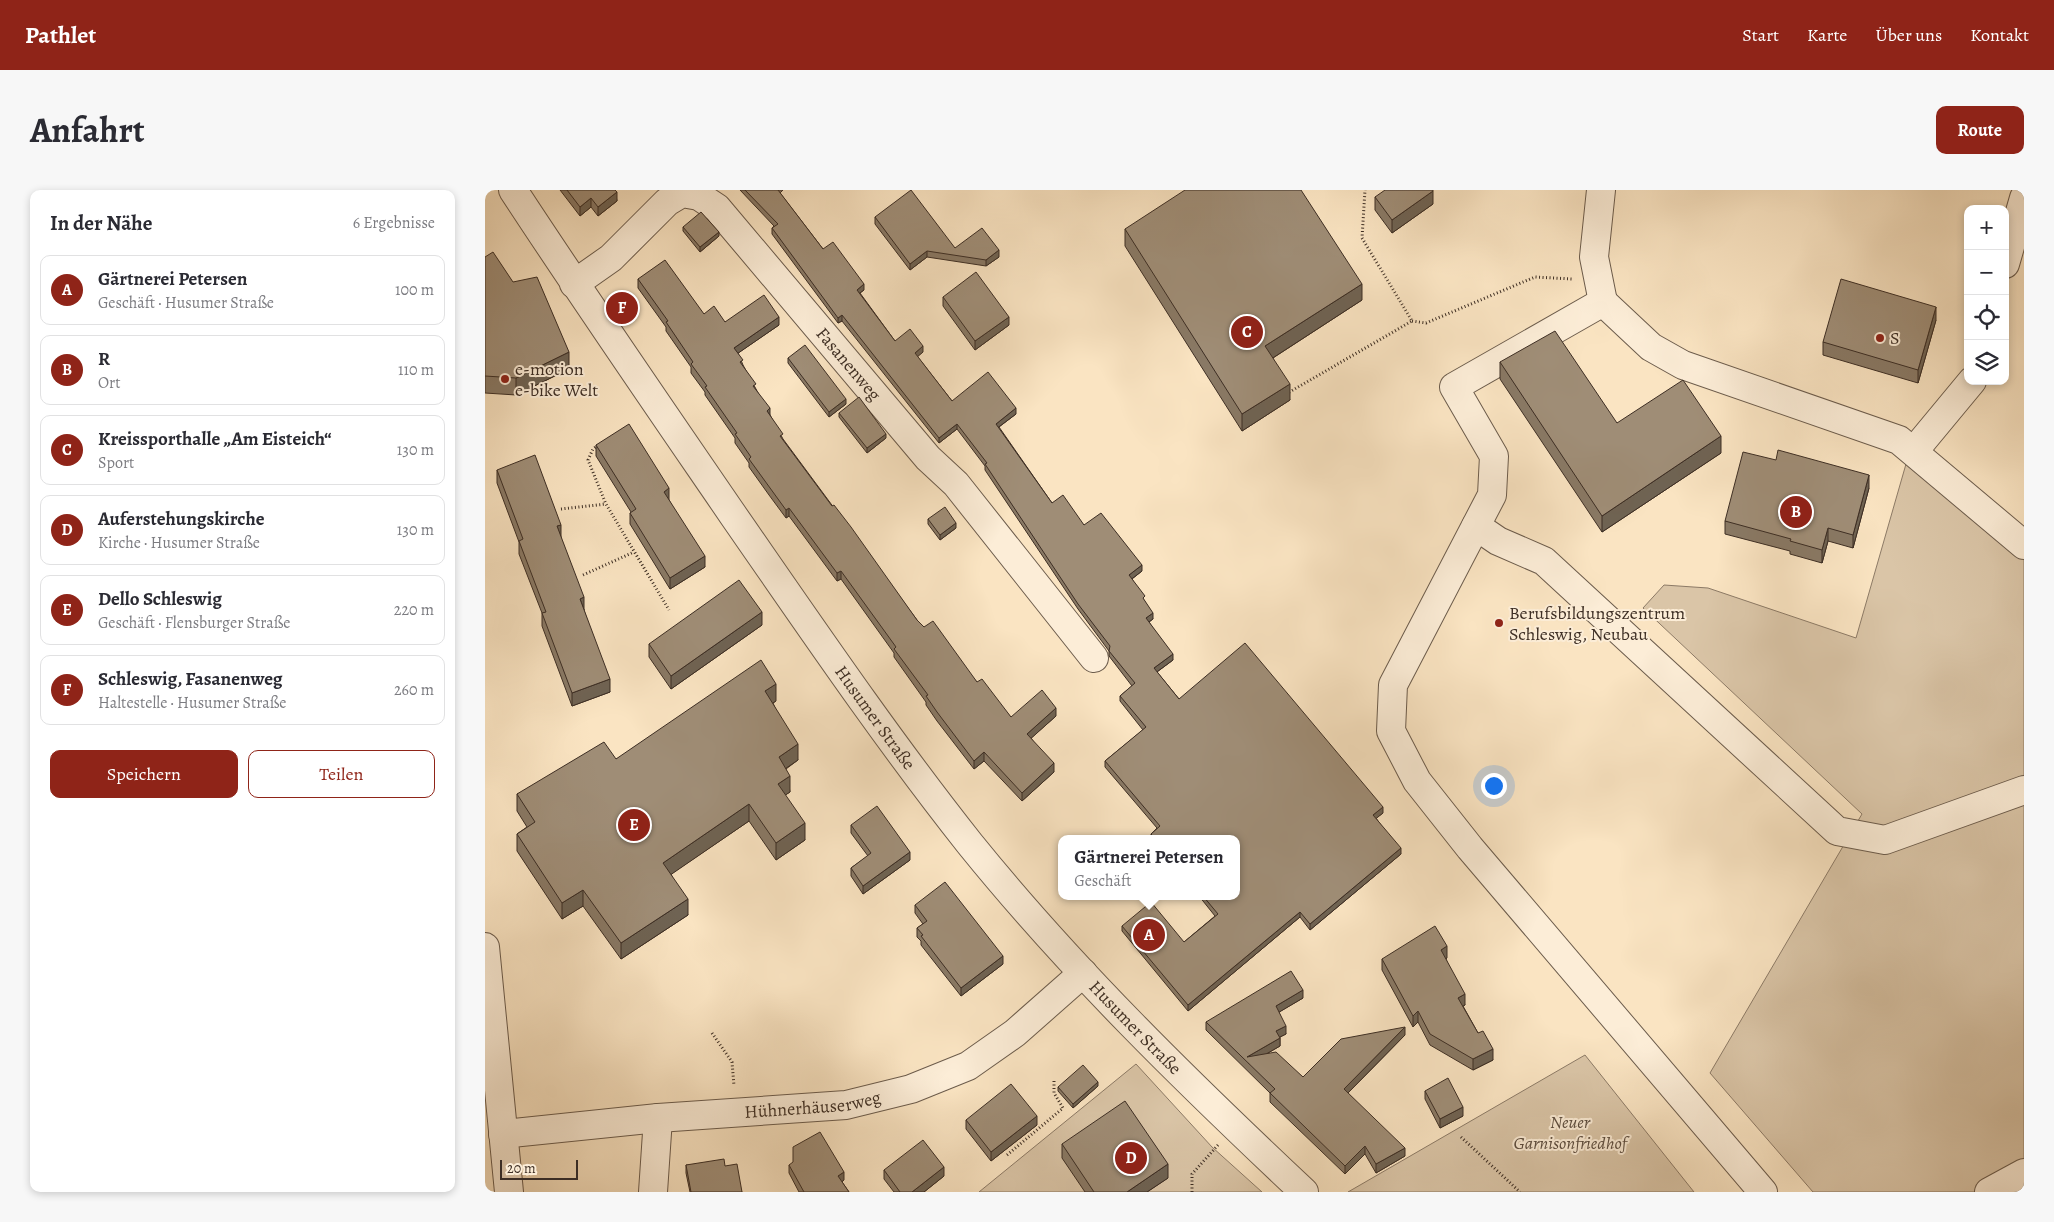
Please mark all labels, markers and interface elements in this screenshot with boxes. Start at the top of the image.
text: Pathlet [25,19,96,51]
text: Start [1742,23,1779,47]
text: Karte [1807,23,1847,47]
text: Über uns [1875,23,1942,47]
text: Kontakt [1970,23,2029,47]
text: Anfahrt [30,106,145,154]
button: Route [1936,106,2024,154]
map controls [1964,205,2009,385]
button: + [1964,205,2009,250]
text: In der Nähe [50,209,152,237]
text: 6 Ergebnisse [353,212,435,234]
button: − [1964,250,2009,295]
text: Gärtnerei Petersen [98,266,247,292]
text: A [62,279,72,301]
text: 100 m [395,279,434,301]
pin: F [606,289,638,327]
text: Geschäft · Husumer Straße [98,292,274,314]
button: locate [1964,295,2009,340]
pin: C [1231,313,1263,351]
street label: Fasanenweg [811,322,887,406]
place label: S [1890,326,1900,350]
marker: S [1874,332,1886,344]
button: layers [1964,340,2009,385]
text: R [98,346,110,372]
place label: e-motion e-bike Welt [515,357,598,402]
text: B [62,359,72,381]
text: 110 m [398,359,434,381]
text: Ort [98,372,120,394]
marker: e-motion e-bike Welt [499,373,511,385]
text: Kreissporthalle „Am Eisteich“ [98,426,332,452]
text: C [62,439,72,461]
text: 130 m [397,439,434,461]
text: Sport [98,452,134,474]
pin: B [1780,493,1812,531]
text: Auferstehungskirche [98,506,265,532]
text: D [61,519,73,541]
text: 130 m [397,519,434,541]
text: Kirche · Husumer Straße [98,532,260,554]
text: Dello Schleswig [98,586,222,612]
text: E [62,599,72,621]
text: 220 m [394,599,434,621]
place label: Berufsbildungszentrum Schleswig, Neubau [1509,601,1685,646]
text: Geschäft · Flensburger Straße [98,612,290,634]
marker: Berufsbildungszentrum Schleswig, Neubau [1493,617,1505,629]
street label: Husumer Straße [829,661,921,775]
text: Schleswig, Fasanenweg [98,666,282,692]
text: F [63,679,71,701]
text: 260 m [394,679,434,701]
text: Haltestelle · Husumer Straße [98,692,286,714]
button: Speichern [50,750,238,798]
button: Teilen [248,750,435,798]
your location [1481,773,1507,799]
pin: E [618,806,650,844]
popup [1058,835,1240,900]
text: Gärtnerei Petersen [1074,844,1224,870]
text: Geschäft [1074,870,1131,892]
pin: A [1133,916,1165,954]
street label: Husumer Straße [1084,975,1187,1080]
street label: Hühnerhäuserweg [743,1085,883,1124]
park label: Neuer Garnisonfriedhof [1514,1110,1630,1155]
pin: D [1115,1139,1147,1177]
scale bar [500,1157,577,1180]
text: 20 m [507,1159,536,1178]

